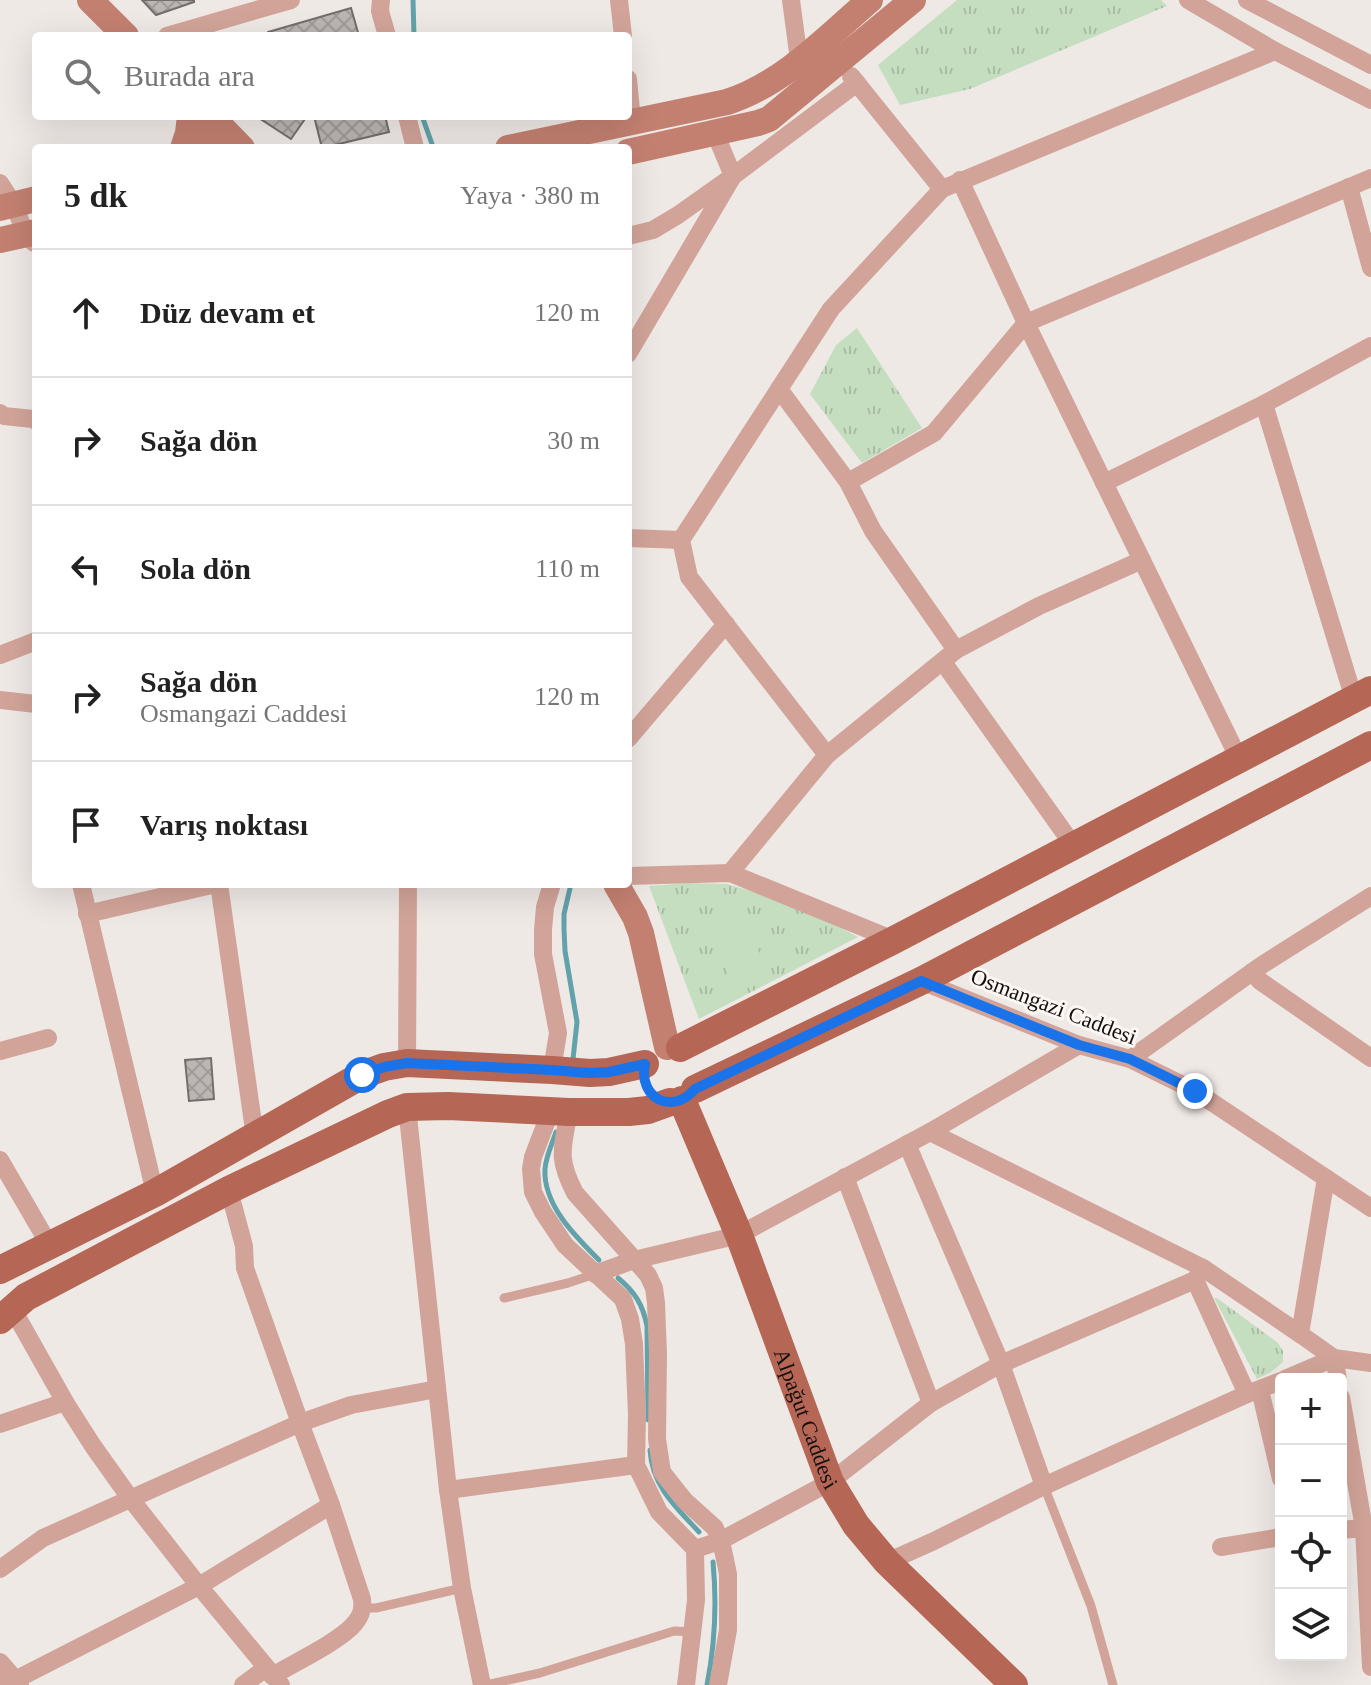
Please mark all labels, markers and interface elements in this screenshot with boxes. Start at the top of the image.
search box [32,32,632,120]
icon: search [60,54,104,98]
text: Burada ara [124,59,255,92]
text: 5 dk [64,177,127,214]
text: Yaya · 380 m [460,181,600,210]
icon: ahead [64,291,108,335]
text: Düz devam et [140,296,315,329]
text: 120 m [534,298,600,327]
icon: right [64,419,108,463]
text: Sağa dön [140,424,258,457]
text: 30 m [547,426,600,455]
icon: left [64,547,108,591]
text: Sola dön [140,552,251,585]
text: 110 m [535,554,600,583]
text: Sağa dön [140,665,258,698]
icon: right [64,675,108,719]
text: 120 m [534,682,600,711]
text: Osmangazi Caddesi [140,699,347,728]
icon: arrive [64,803,108,847]
text: Varış noktası [140,808,308,841]
street label: Osmangazi Caddesi [967,963,1140,1050]
route start [344,1057,380,1093]
route end [1177,1073,1213,1109]
street label: Alpağut Caddesi [769,1345,843,1494]
map controls [1275,1373,1347,1661]
button: + [1275,1373,1347,1445]
button: − [1275,1445,1347,1517]
button: locate [1275,1517,1347,1589]
button: layers [1275,1589,1347,1661]

